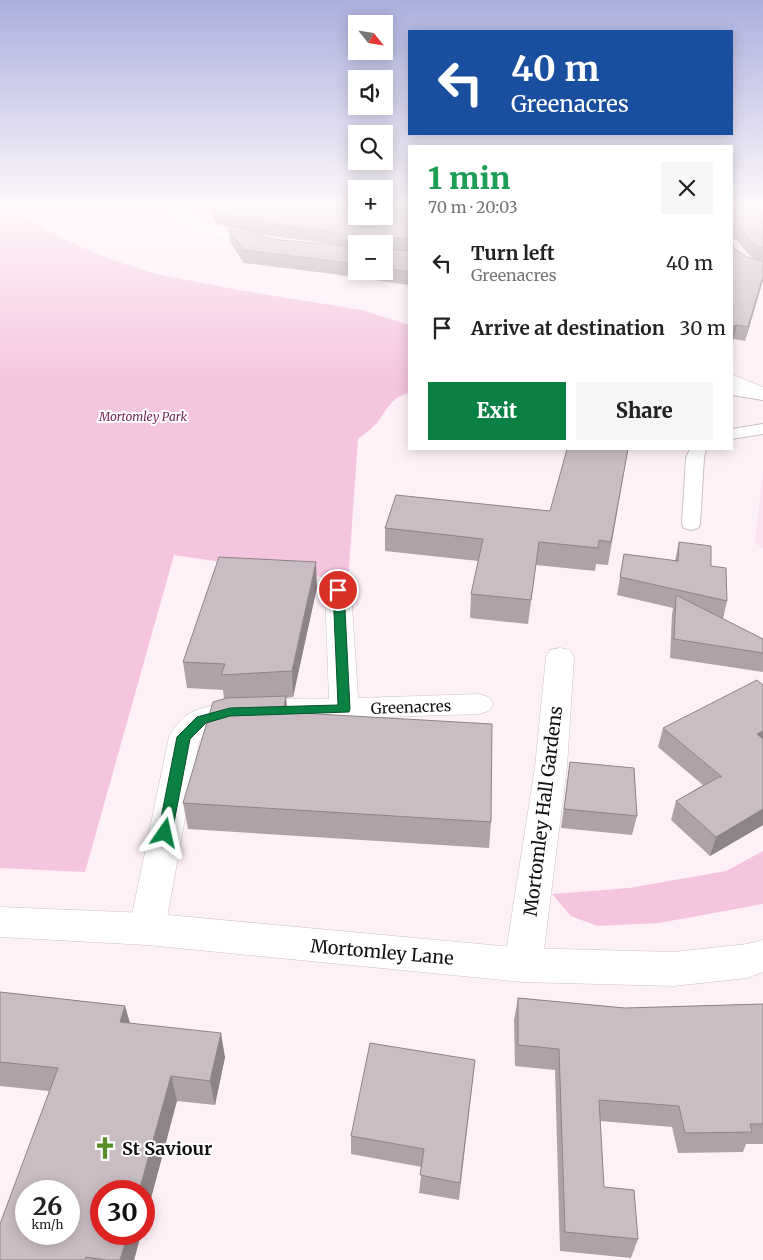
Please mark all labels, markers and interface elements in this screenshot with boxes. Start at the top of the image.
north arrow [348,15,392,60]
map controls [348,15,393,280]
text: 40 m [511,47,599,91]
icon: left [428,50,493,115]
button: sound [348,70,393,115]
text: Greenacres [511,90,629,118]
button: search [348,125,393,170]
text: 1 min [428,159,510,197]
button: close [661,162,713,214]
button: + [348,180,393,225]
text: 70 m · 20:03 [428,197,518,217]
button: − [348,235,393,280]
text: Turn left [471,241,555,265]
icon: left [428,249,456,277]
text: 40 m [666,251,713,275]
text: Greenacres [471,265,557,285]
icon: arrive [428,314,456,342]
text: Arrive at destination [471,316,665,340]
text: 30 m [680,316,726,340]
button: Exit [428,382,566,440]
button: Share [576,382,713,440]
park label: Mortomley Park [98,409,187,424]
pin [317,569,359,611]
icon: arrive [324,576,352,604]
street label: Greenacres [371,696,451,718]
street label: Mortomley Hall Gardens [519,704,567,918]
position arrow [138,806,190,858]
street label: Mortomley Lane [309,934,455,970]
church icon: St Saviour [92,1135,118,1161]
place label: St Saviour [122,1137,212,1160]
speed limit sign: 30 [90,1180,155,1245]
text: 26 [33,1190,62,1222]
text: km/h [32,1217,63,1232]

